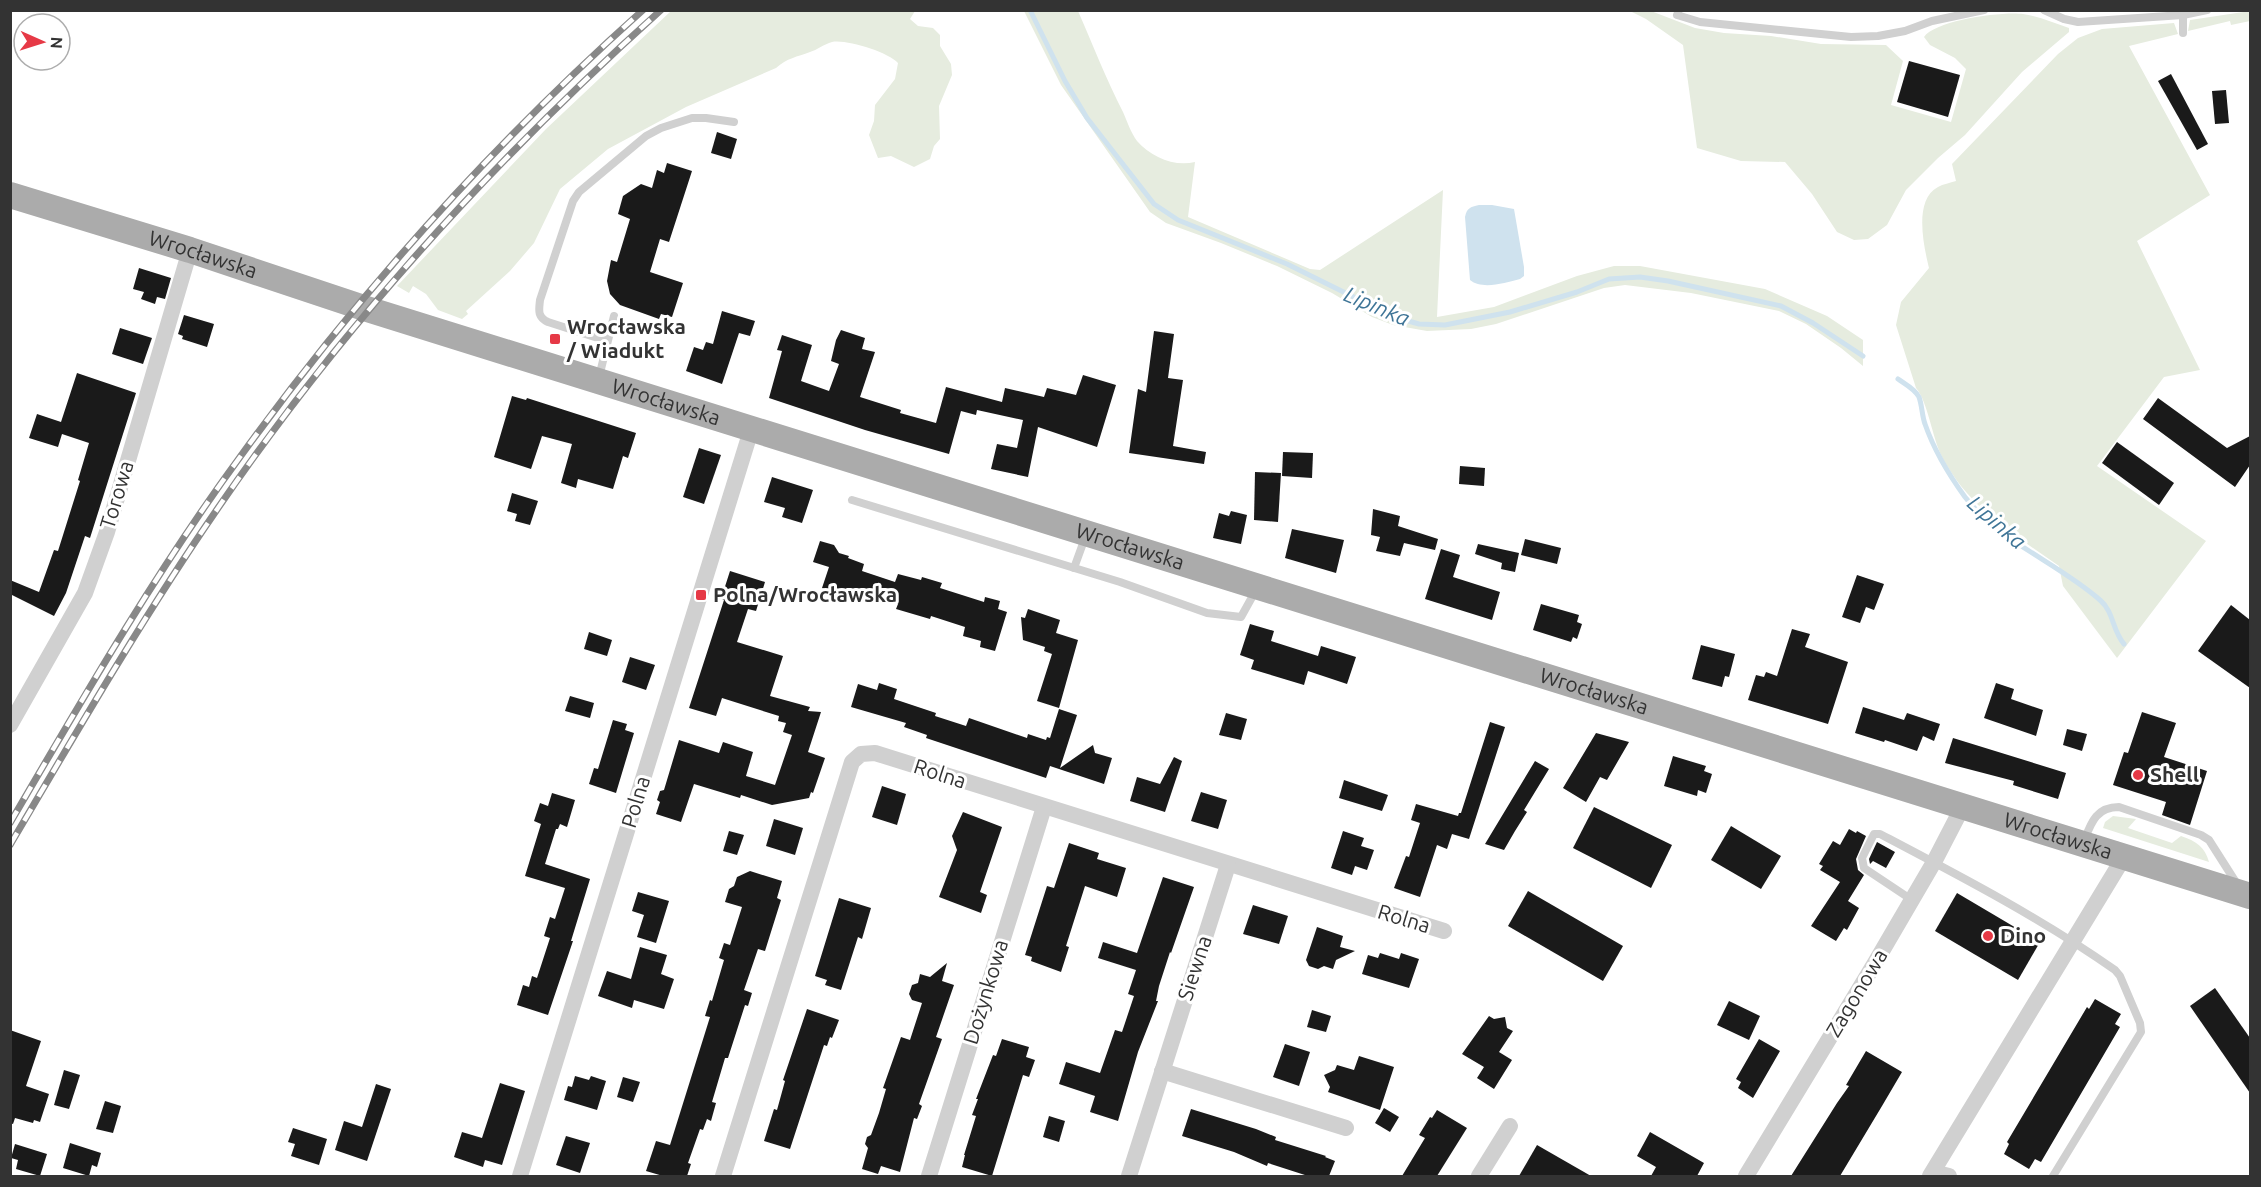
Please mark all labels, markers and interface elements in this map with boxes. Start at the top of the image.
north arrow [12,12,72,72]
text: N [48,36,66,49]
street label: Wrocławska [146,225,261,283]
water label: Lipinka [1341,281,1414,330]
place label: Wrocławska / Wiadukt [566,314,686,362]
marker: Wrocławska / Wiadukt [548,332,562,346]
street label: Wrocławska [609,373,724,429]
street label: Torowa [94,458,138,532]
water label: Lipinka [1963,490,2031,554]
street label: Wrocławska [1073,518,1188,574]
place label: Polna/Wrocławska [713,582,897,606]
marker: Polna/Wrocławska [694,588,708,602]
street label: Wrocławska [1537,662,1652,719]
street label: Rolna [911,753,970,793]
place label: Shell [2150,762,2199,786]
marker: Shell [2131,768,2145,782]
street label: Polna [616,773,654,831]
street label: Wrocławska [2001,807,2115,863]
street label: Rolna [1375,899,1433,937]
place label: Dino [2000,923,2046,947]
marker: Dino [1981,929,1995,943]
street label: Siewna [1172,932,1216,1003]
street label: Dożynkowa [958,936,1012,1047]
street label: Zagonowa [1821,944,1892,1041]

